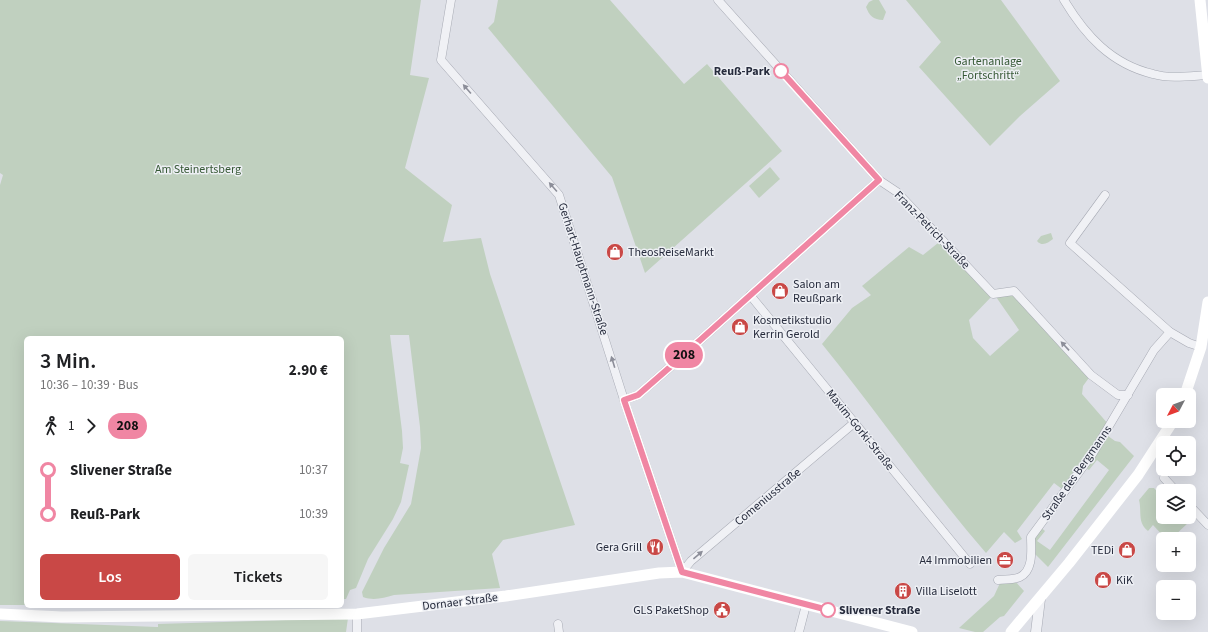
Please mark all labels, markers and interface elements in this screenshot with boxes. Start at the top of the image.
park label: Gartenanlage „Fortschritt“ [954,53,1022,84]
place label: Reuß-Park [714,63,770,80]
marker: Reuß-Park [773,63,789,79]
one-way arrow [463,84,472,94]
park label: Am Steinertsberg [155,161,241,178]
one-way arrow [548,182,557,192]
street label: Franz-Petrich-Straße [890,187,974,273]
street label: Gerhart-Hauptmann-Straße [554,201,612,337]
shop icon: TheosReiseMarkt [605,242,625,262]
place label: TheosReiseMarkt [628,244,714,261]
place label: Salon am Reußpark [793,276,842,307]
shop icon: Salon am Reußpark [770,281,790,301]
place label: Kosmetikstudio Kerrin Gerold [753,312,832,343]
shop icon: Kosmetikstudio Kerrin Gerold [730,317,750,337]
one-way arrow [1060,341,1069,351]
line badge: 208 [661,342,707,368]
text: 3 Min. [40,345,96,377]
text: 208 [673,345,695,365]
one-way arrow [610,356,616,368]
text: 2.90 € [289,360,328,381]
text: 10:36 – 10:39 · Bus [40,376,138,394]
street label: Maxim-Gorki-Straße [822,386,898,474]
north arrow [1156,388,1196,428]
map controls [1156,388,1196,620]
icon: walk [40,415,62,437]
icon: forward [80,415,102,437]
text: 208 [116,416,139,436]
text: 1 [68,417,74,435]
street label: Straße des Bergmanns [1038,422,1116,524]
button: locate [1156,436,1196,476]
text: Slivener Straße [70,460,172,481]
text: 10:37 [299,461,328,479]
street label: Comeniusstraße [731,464,805,530]
button: layers [1156,484,1196,524]
text: Reuß-Park [70,504,140,525]
text: 10:39 [299,505,328,523]
button: + [1156,532,1196,572]
restaurant icon: Gera Grill [645,537,665,557]
place label: Gera Grill [596,539,642,556]
shop icon: TEDi [1117,540,1137,560]
place label: TEDi [1091,542,1114,559]
office icon: A4 Immobilien [995,550,1015,570]
one-way arrow [693,551,704,560]
place label: A4 Immobilien [919,552,992,569]
button: Los [40,554,180,600]
button: Tickets [188,554,328,600]
shop icon: KiK [1093,570,1113,590]
place label: KiK [1116,572,1133,589]
button: − [1156,580,1196,620]
building icon: Villa Liselott [893,581,913,601]
place label: Villa Liselott [916,583,977,600]
street label: Dornaer Straße [421,589,499,615]
public building icon: GLS PaketShop [712,600,732,620]
place label: GLS PaketShop [633,602,709,619]
marker: Slivener Straße [820,602,836,618]
place label: Slivener Straße [839,602,921,619]

